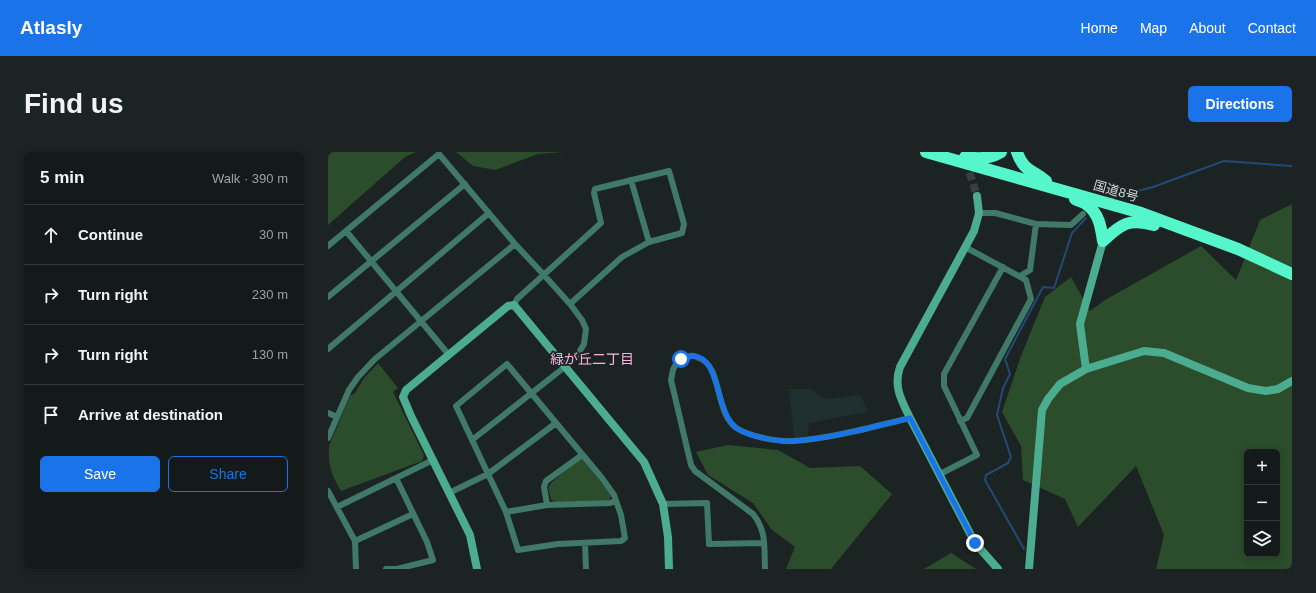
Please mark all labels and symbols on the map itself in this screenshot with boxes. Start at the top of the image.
street label: 国道8号 [1092,177,1140,205]
route start [672,350,690,368]
district label: 緑が丘二丁目 [550,351,634,367]
route end [966,534,984,552]

